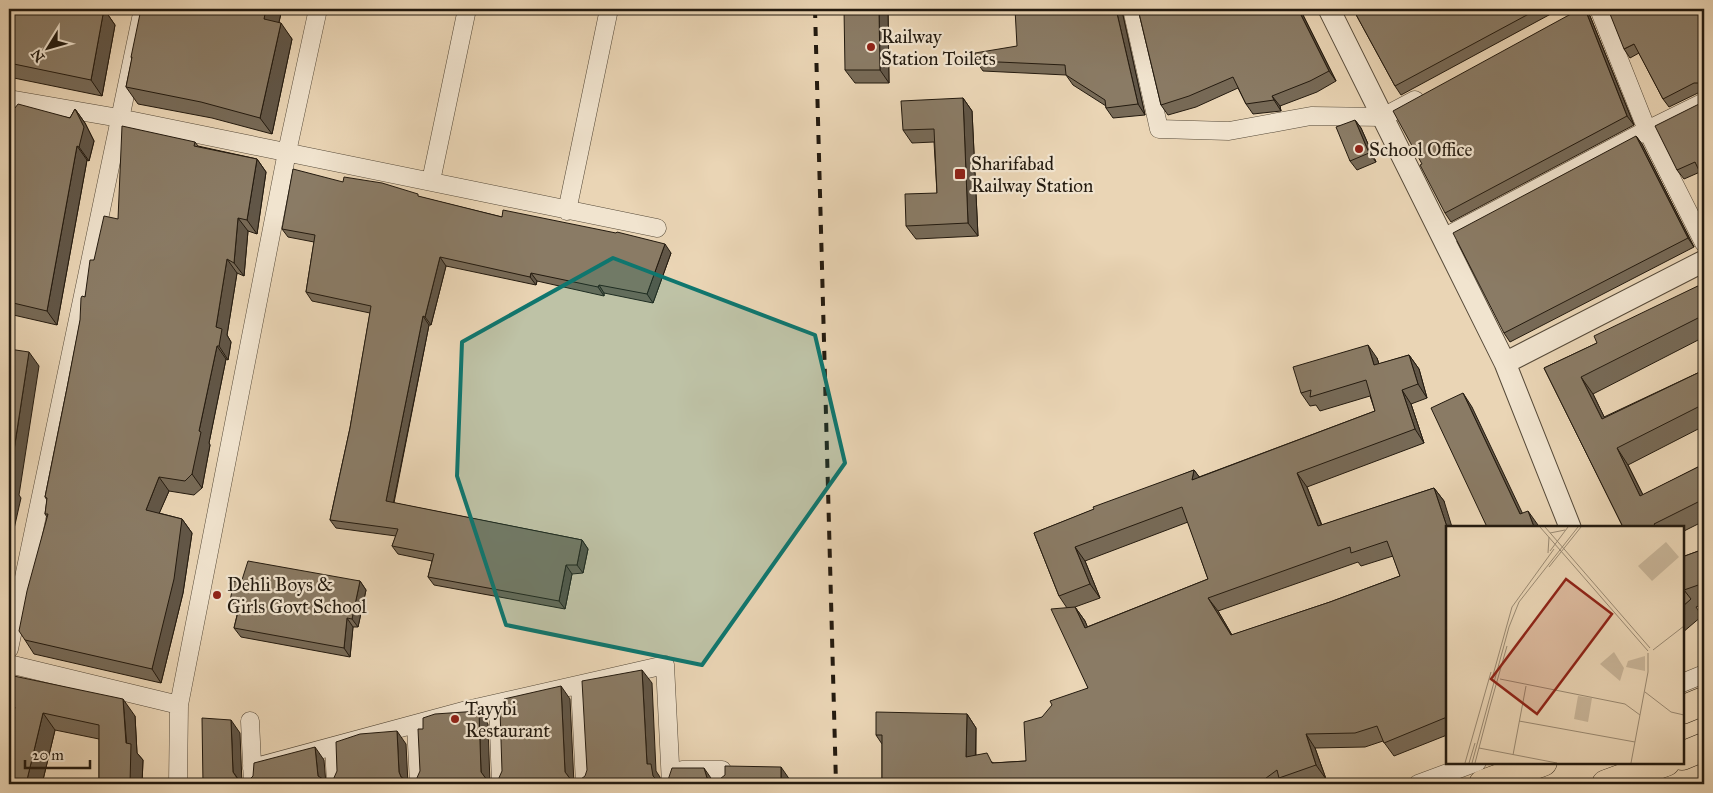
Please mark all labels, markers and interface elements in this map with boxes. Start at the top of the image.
north arrow [22,22,72,72]
place label: Railway Station Toilets [881,25,996,70]
marker: Railway Station Toilets [865,41,877,53]
text: N [28,46,48,65]
place label: School Office [1369,138,1473,161]
marker: School Office [1353,143,1365,155]
place label: Sharifabad Railway Station [971,152,1093,197]
marker: Sharifabad Railway Station [953,167,967,181]
inset map [1446,526,1683,763]
place label: Dehli Boys & Girls Govt School [227,573,368,618]
marker: Dehli Boys & Girls Govt School [211,589,223,601]
place label: Tayybi Restaurant [465,697,550,742]
marker: Tayybi Restaurant [449,713,461,725]
scale bar [25,738,90,770]
text: 20 m [32,746,64,764]

